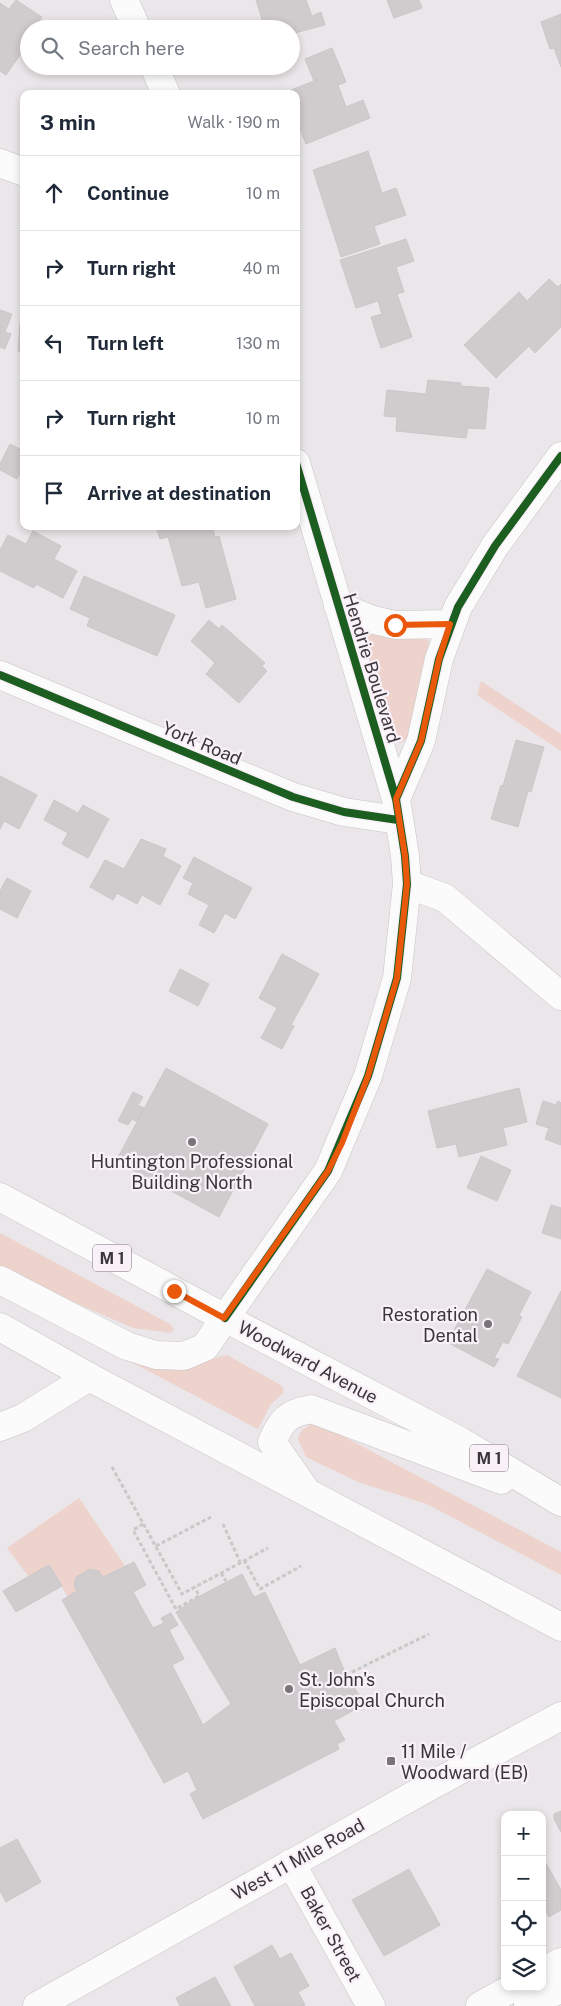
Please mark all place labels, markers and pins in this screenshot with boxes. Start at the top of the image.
marker: Huntington Professional Building North [186,1136,198,1148]
place label: Huntington Professional Building North [90,1151,294,1193]
place label: Restoration Dental [382,1304,478,1346]
marker: Restoration Dental [482,1318,494,1330]
place label: St. John's Episcopal Church [299,1669,445,1711]
marker: St. John's Episcopal Church [283,1683,295,1695]
place label: 11 Mile / Woodward (EB) [401,1741,528,1783]
marker: 11 Mile / Woodward (EB) [385,1755,397,1767]

